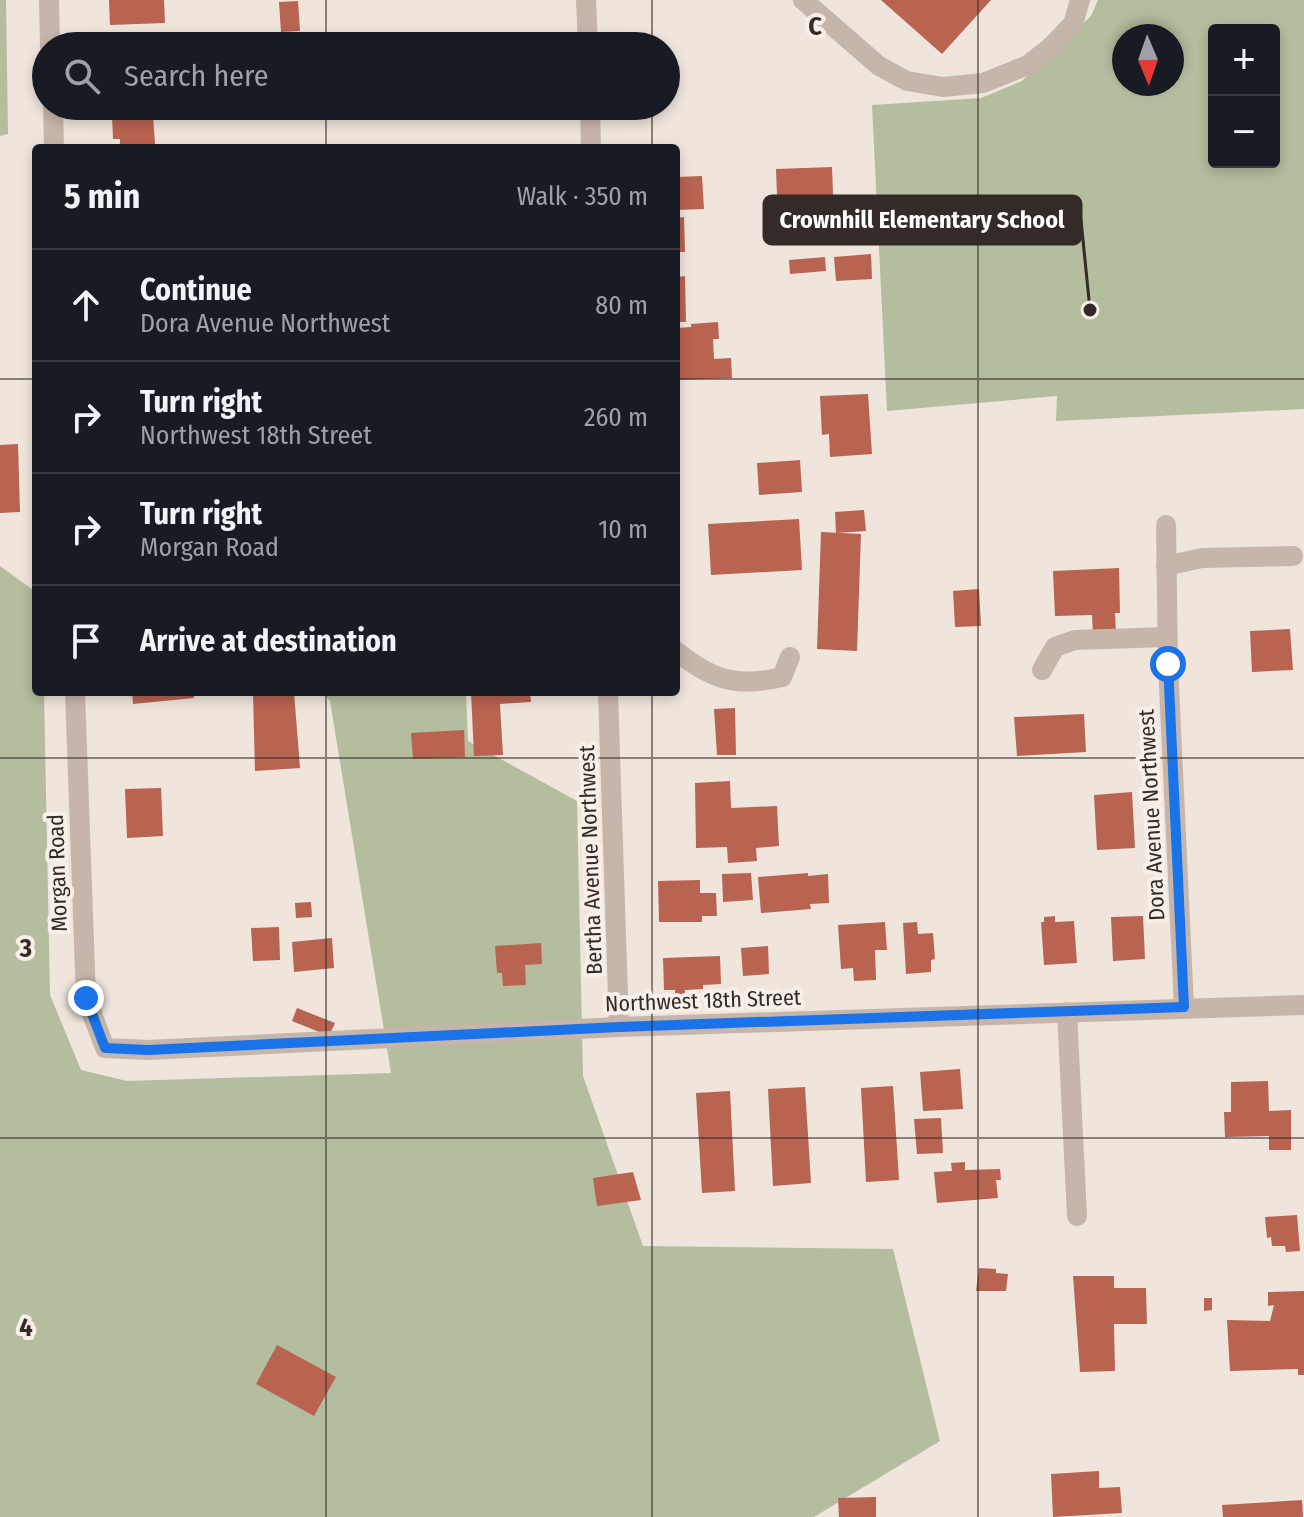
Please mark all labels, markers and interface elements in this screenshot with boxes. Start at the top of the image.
text: C [808,11,822,42]
north arrow [1112,24,1184,96]
map controls [1208,24,1280,168]
button: + [1208,24,1280,96]
search box [32,32,680,120]
icon: search [60,54,104,98]
text: Search here [124,58,269,94]
button: − [1208,96,1280,168]
text: 5 min [64,176,140,217]
text: Walk · 350 m [517,181,648,212]
callout: Crownhill Elementary School [764,196,1081,244]
text: Crownhill Elementary School [780,206,1065,234]
text: Continue [140,272,252,308]
icon: ahead [64,283,108,327]
text: 80 m [595,290,648,321]
text: Dora Avenue Northwest [140,308,390,339]
text: Turn right [140,384,262,420]
icon: right [64,395,108,439]
text: 260 m [584,402,648,433]
text: Northwest 18th Street [140,420,372,451]
text: Turn right [140,496,262,532]
icon: right [64,507,108,551]
text: 10 m [598,514,648,545]
text: Morgan Road [140,532,279,563]
icon: arrive [64,619,108,663]
text: Arrive at destination [140,623,397,659]
route start [1150,646,1186,682]
street label: Dora Avenue Northwest [1132,708,1171,921]
street label: Bertha Avenue Northwest [573,744,608,975]
street label: Morgan Road [42,814,73,932]
text: 3 [19,933,32,964]
route end [68,980,104,1016]
street label: Northwest 18th Street [605,984,802,1017]
text: 4 [19,1312,33,1343]

